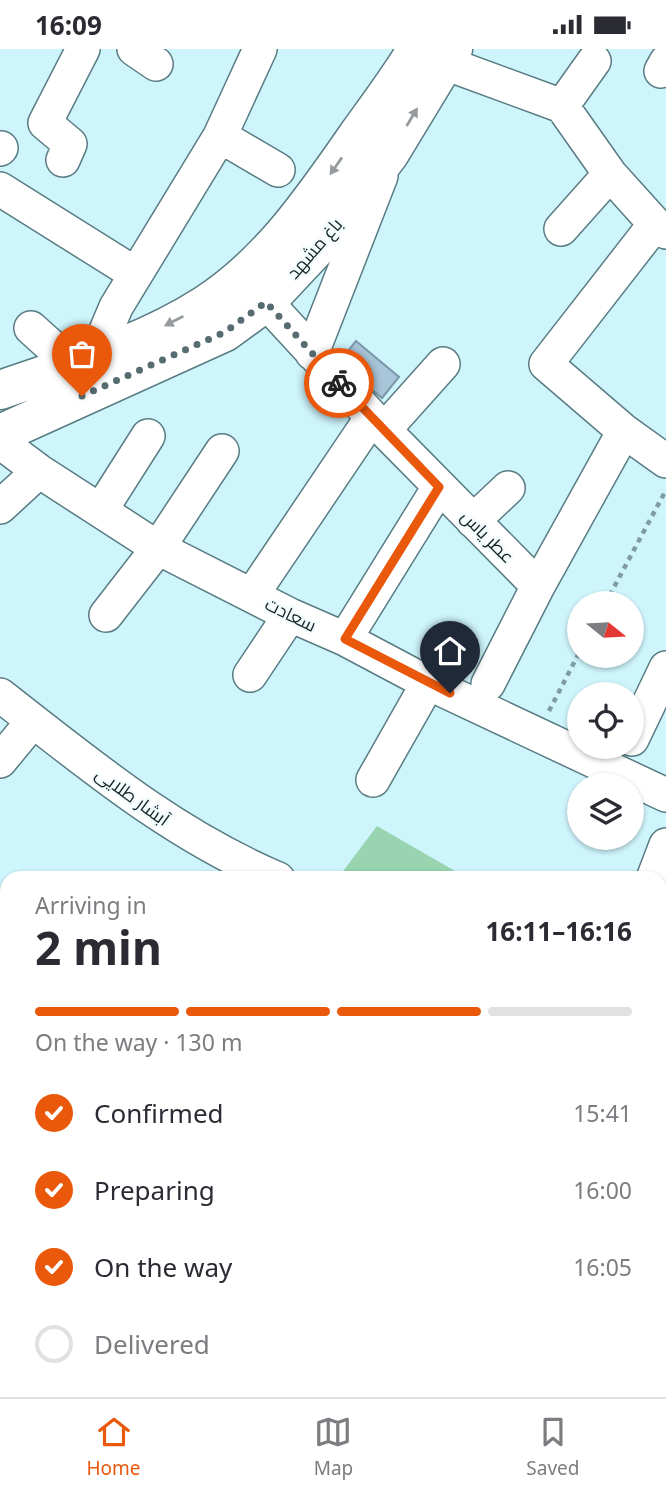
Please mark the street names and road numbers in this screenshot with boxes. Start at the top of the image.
street label: باغ مشهد [281,212,348,284]
street label: عطر یاس [456,504,520,568]
street label: سعادت [261,591,321,637]
street label: آبشار طلایی [91,761,175,831]

